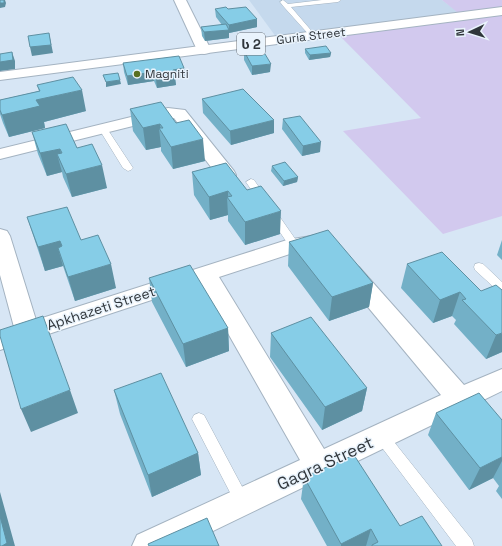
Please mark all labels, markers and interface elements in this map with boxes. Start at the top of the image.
north arrow [450,12,490,52]
street label: Guria Street [276,24,346,48]
text: N [453,29,467,37]
road number: ს 2 [237,33,265,55]
place label: Magniti [145,66,189,82]
marker: Magniti [132,69,142,79]
street label: Apkhazeti Street [44,282,158,334]
street label: Gagra Street [273,431,377,495]

